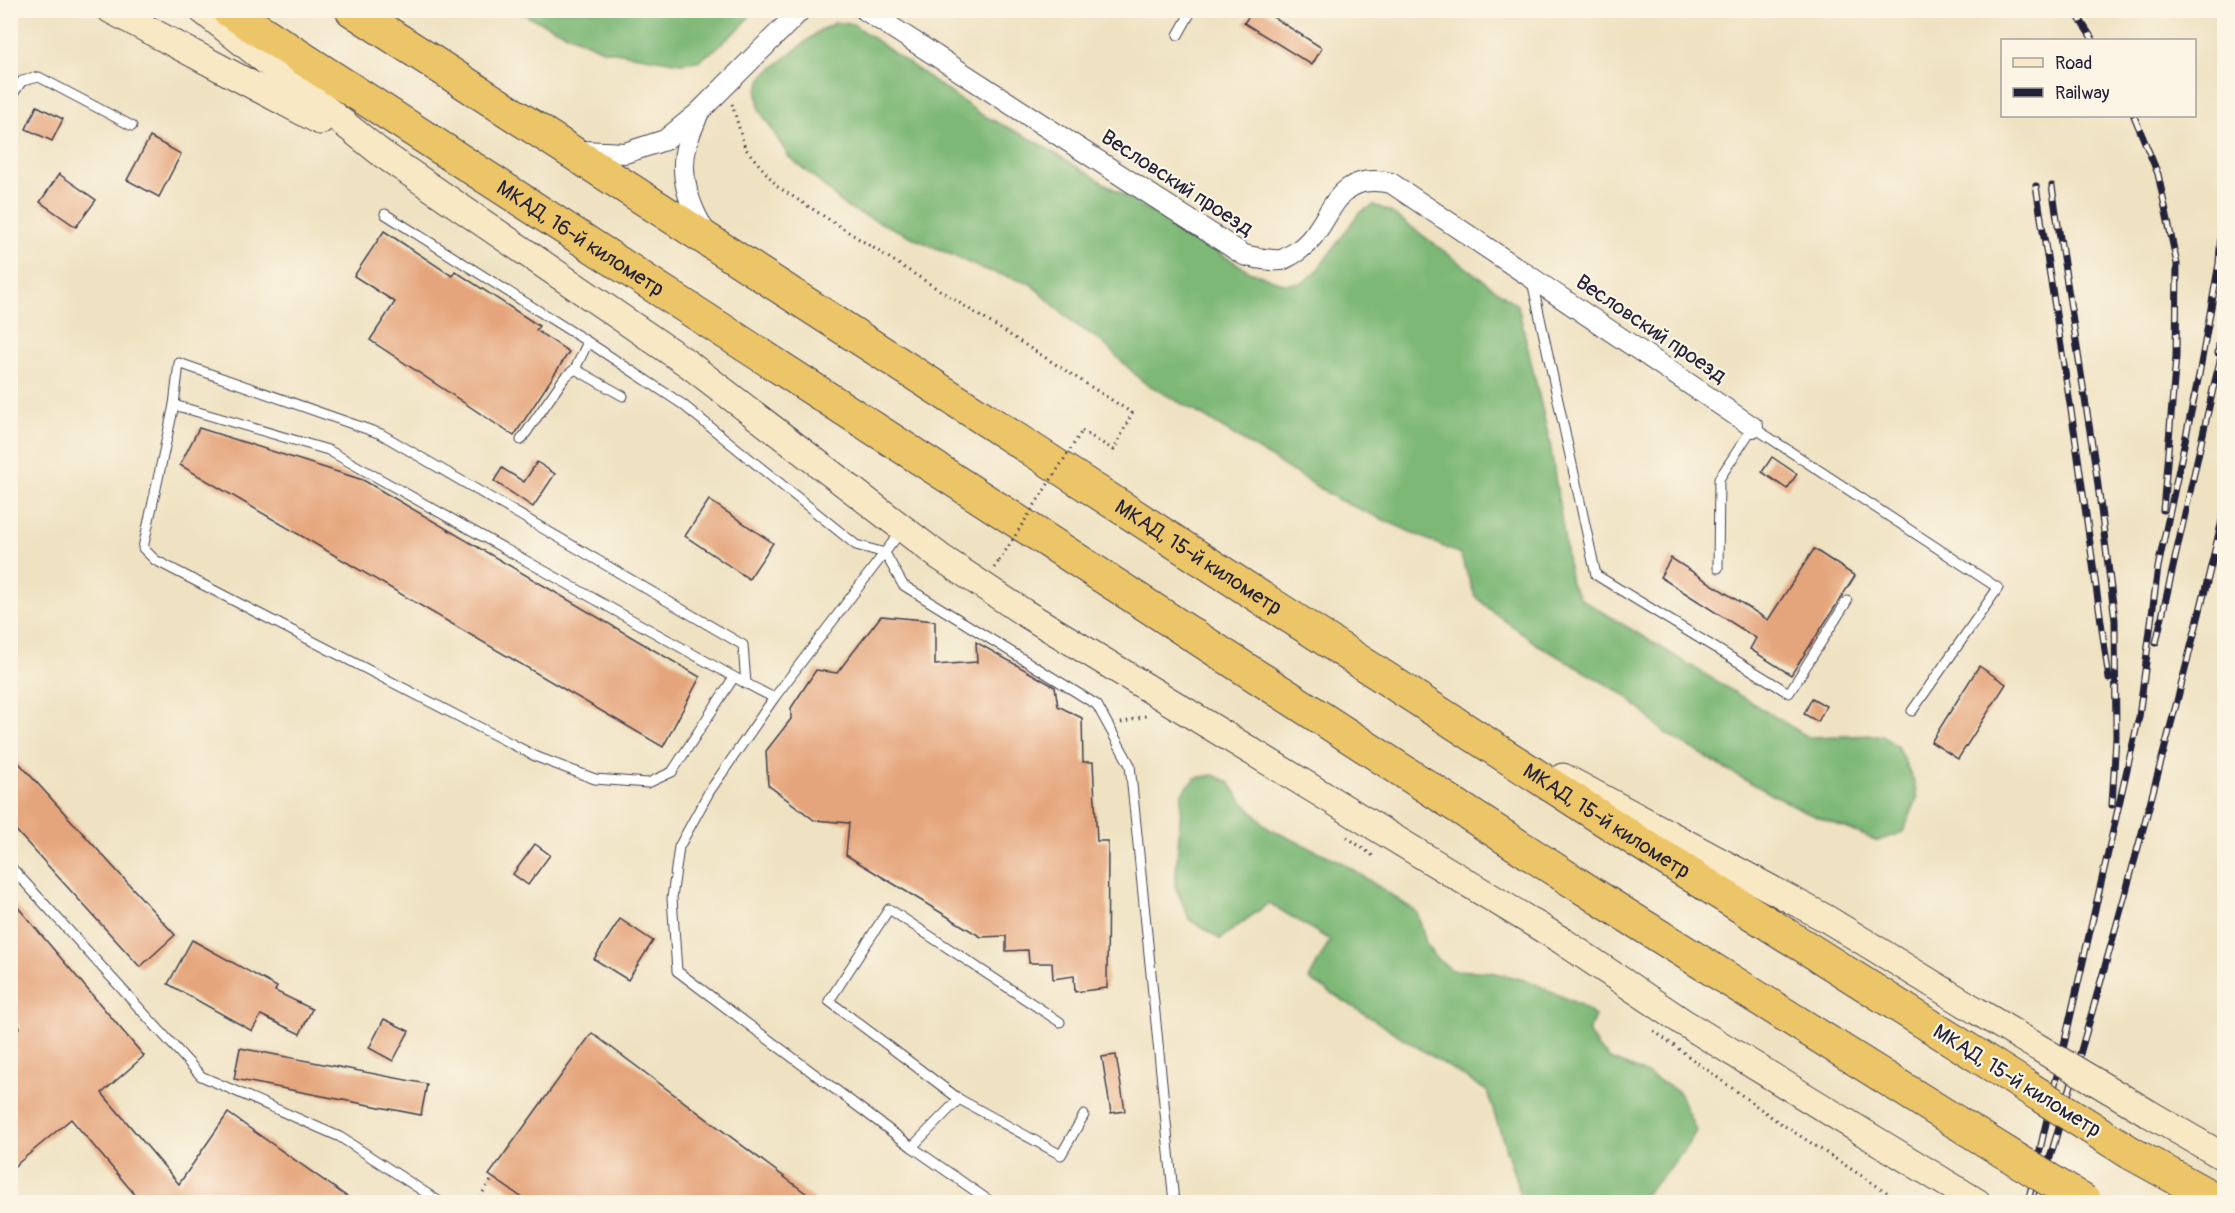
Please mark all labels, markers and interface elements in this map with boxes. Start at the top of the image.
legend [2001,39,2196,117]
text: Road [2055,52,2092,75]
text: Railway [2055,82,2110,105]
street label: Весловский проезд [1096,124,1258,242]
street label: МКАД, 16-й километр [491,174,670,303]
street label: Весловский проезд [1570,269,1732,390]
street label: МКАД, 15-й километр [1110,493,1287,621]
street label: МКАД, 15-й километр [1518,757,1696,885]
street label: МКАД, 15-й километр [1928,1018,2106,1144]

